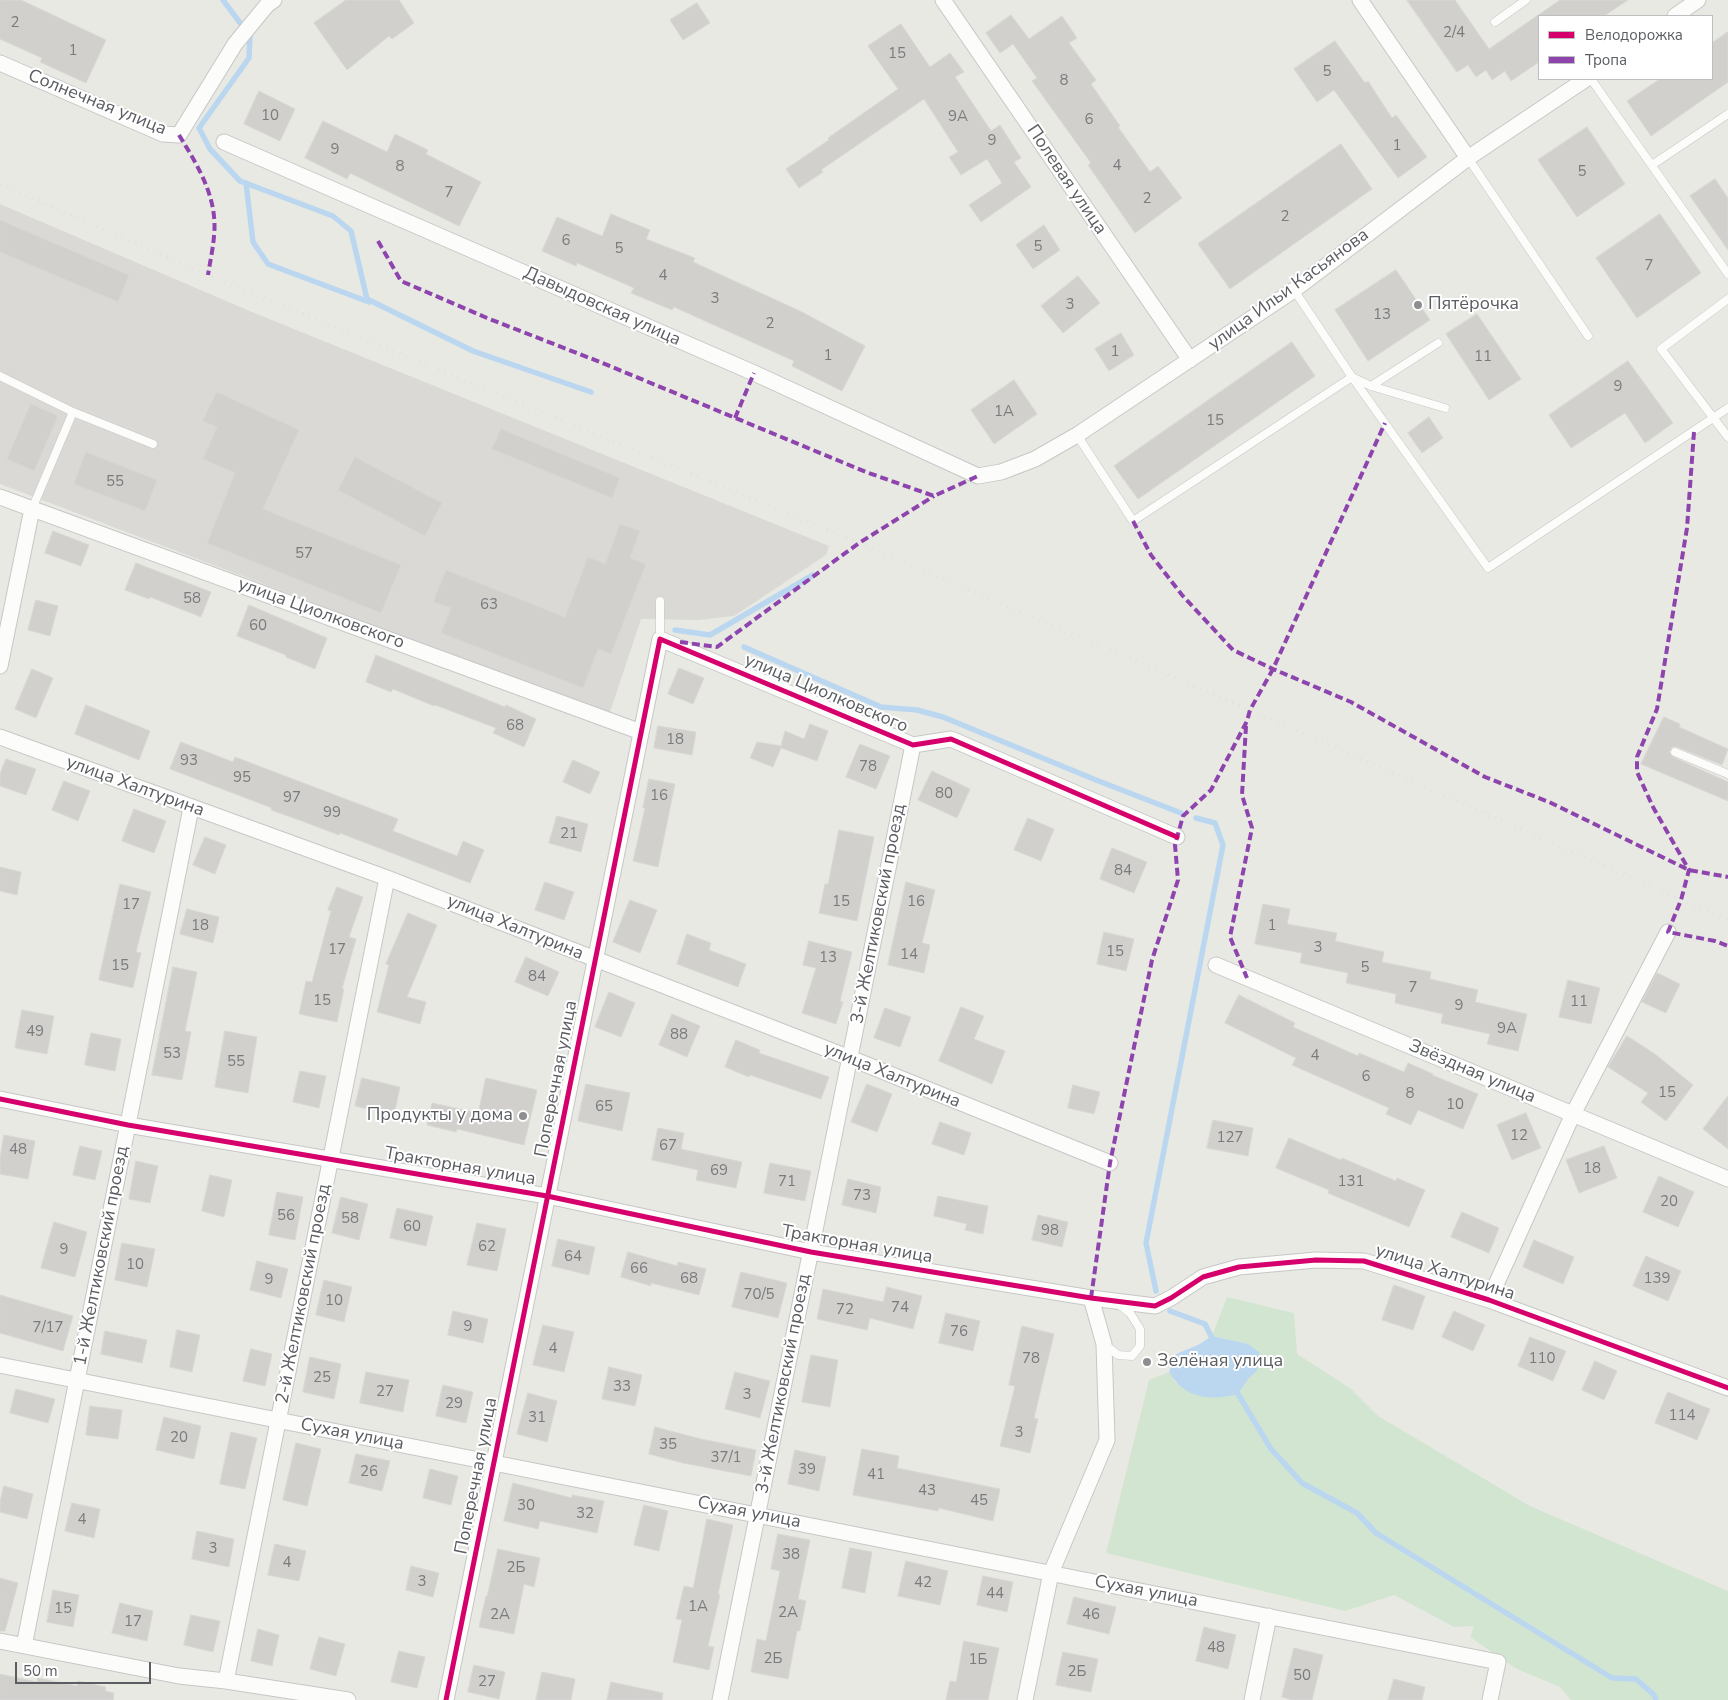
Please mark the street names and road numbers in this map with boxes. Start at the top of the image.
street label: Солнечная улица [25,65,169,141]
street label: Полевая улица [1021,121,1111,239]
street label: улица Ильи Касьянова [1205,225,1373,355]
street label: Давыдовская улица [520,263,684,351]
street label: улица Циолковского [235,574,407,654]
street label: улица Циолковского [741,650,911,738]
street label: улица Халтурина [63,752,207,822]
street label: 3-й Желтиковский проезд [847,802,911,1026]
street label: улица Халтурина [444,891,586,965]
street label: Поперечная улица [531,999,583,1159]
street label: Звёздная улица [1405,1036,1539,1108]
street label: улица Халтурина [821,1039,963,1113]
street label: Тракторная улица [383,1143,537,1191]
street label: 1-й Желтиковский проезд [70,1144,134,1368]
street label: 2-й Желтиковский проезд [272,1182,336,1406]
street label: Тракторная улица [780,1221,934,1269]
street label: улица Халтурина [1372,1240,1518,1306]
street label: 3-й Желтиковский проезд [752,1272,816,1496]
street label: Поперечная улица [451,1396,503,1556]
street label: Сухая улица [298,1414,406,1456]
street label: Сухая улица [695,1492,803,1534]
street label: Сухая улица [1092,1571,1200,1613]

